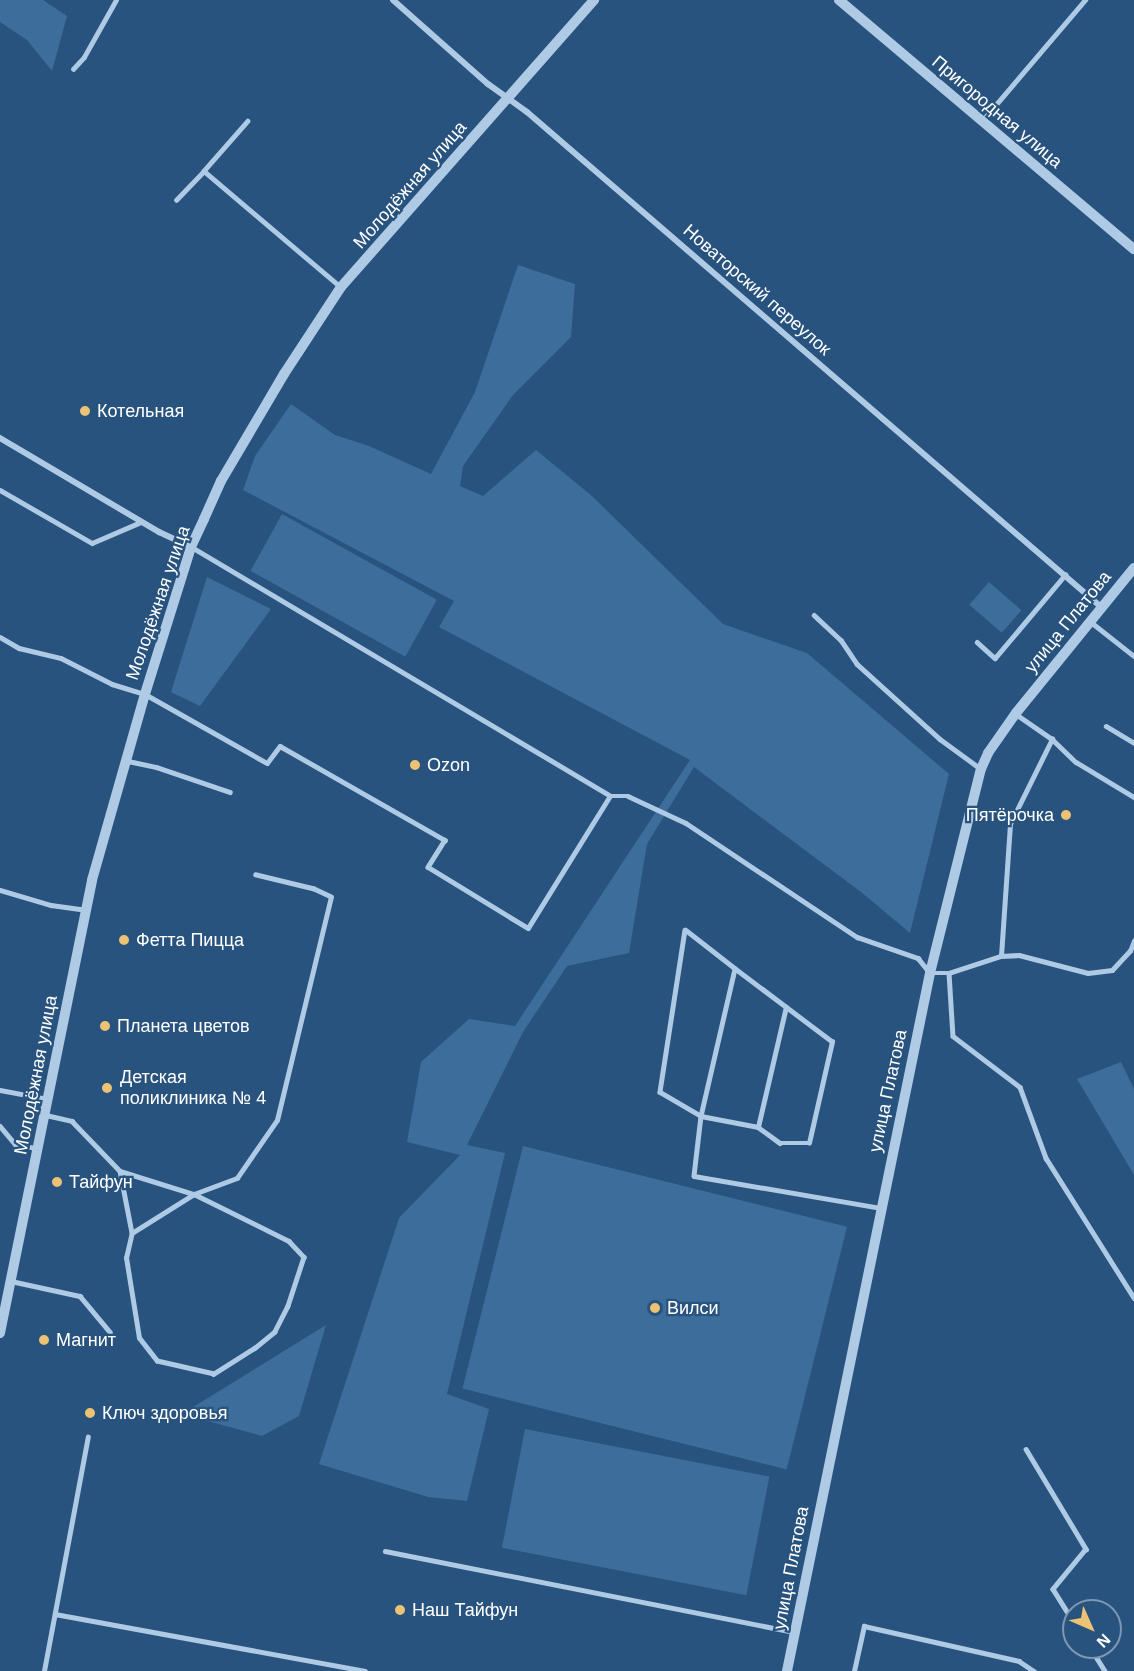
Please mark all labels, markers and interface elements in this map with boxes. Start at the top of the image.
street label: Пригородная улица [927,51,1067,173]
street label: Молодёжная улица [349,117,471,253]
street label: Новаторский переулок [679,220,835,360]
place label: Котельная [97,400,184,422]
marker: Котельная [78,404,92,418]
street label: Молодёжная улица [121,523,195,683]
street label: улица Платова [1020,567,1116,677]
place label: Ozon [427,754,470,776]
marker: Ozon [408,758,422,772]
place label: Пятёрочка [966,804,1054,826]
marker: Пятёрочка [1059,808,1073,822]
place label: Фетта Пицца [136,929,244,951]
marker: Фетта Пицца [117,933,131,947]
street label: Молодёжная улица [10,993,62,1157]
place label: Планета цветов [117,1015,250,1037]
marker: Планета цветов [98,1019,112,1033]
street label: улица Платова [864,1028,912,1154]
place label: Детская поликлиника № 4 [120,1067,266,1110]
marker: Детская поликлиника № 4 [98,1079,116,1097]
place label: Тайфун [69,1171,133,1193]
marker: Тайфун [50,1175,64,1189]
place label: Вилси [667,1297,719,1319]
marker: Вилси [648,1301,662,1315]
place label: Магнит [56,1329,116,1351]
marker: Магнит [37,1333,51,1347]
place label: Ключ здоровья [102,1402,228,1424]
marker: Ключ здоровья [83,1406,97,1420]
street label: улица Платова [768,1505,814,1631]
place label: Наш Тайфун [412,1599,518,1621]
north arrow [1062,1599,1122,1659]
marker: Наш Тайфун [393,1603,407,1617]
text: N [1094,1631,1114,1651]

